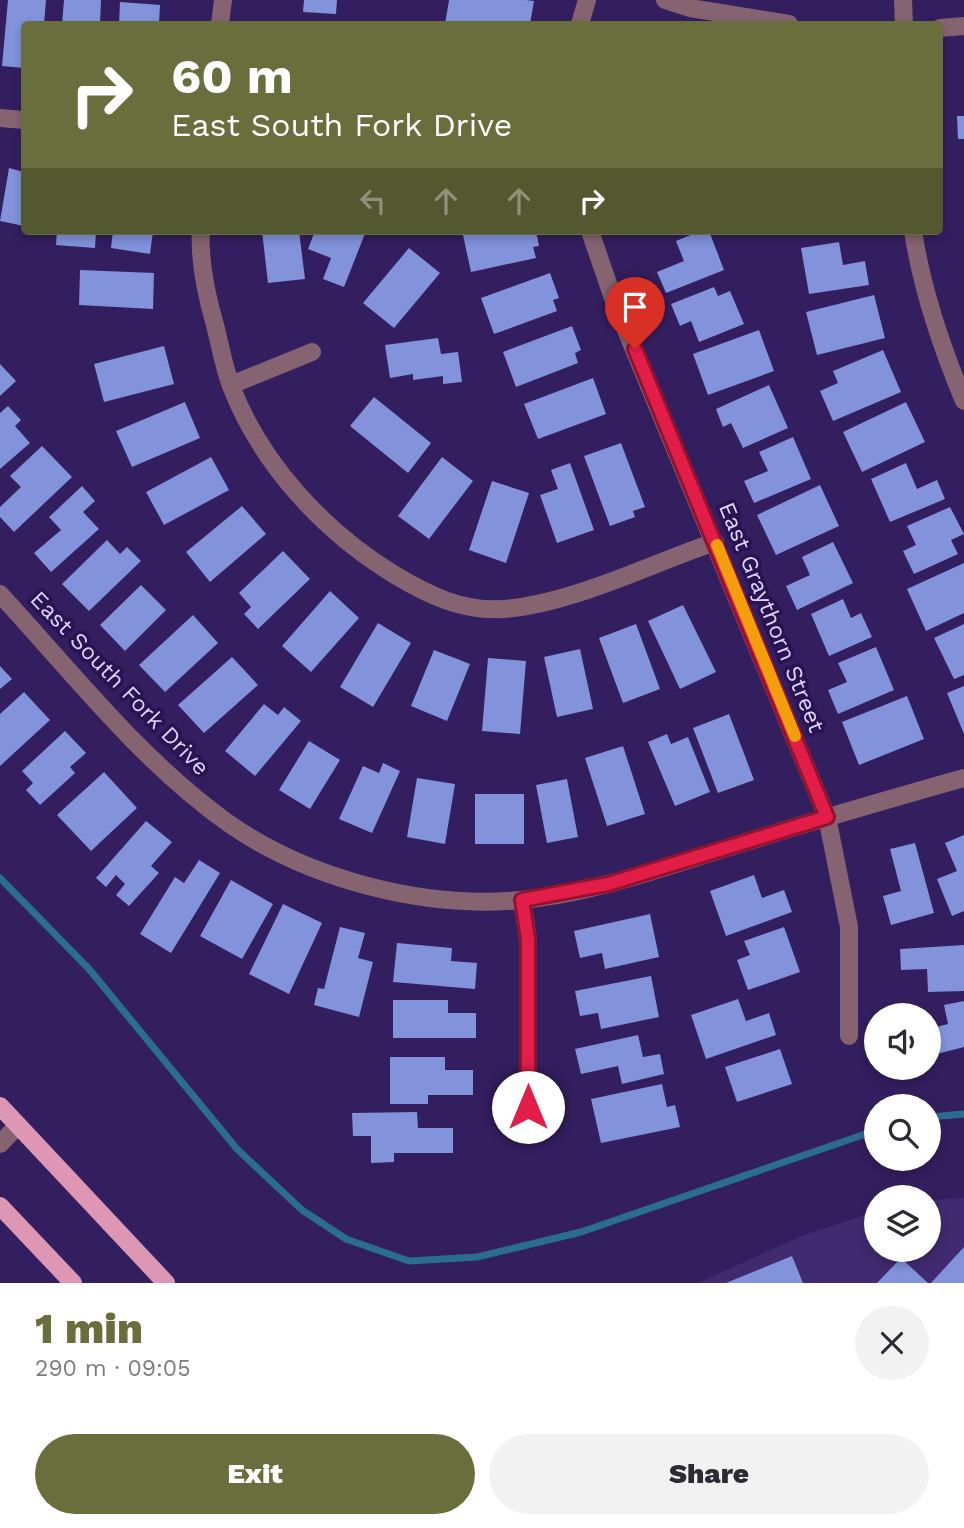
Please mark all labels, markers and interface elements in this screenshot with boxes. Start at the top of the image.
text: 60 m [171,47,293,105]
icon: right [56,49,147,140]
text: East South Fork Drive [171,106,512,144]
icon: left [354,182,392,220]
icon: ahead [427,182,465,220]
icon: ahead [500,182,538,220]
icon: right [573,182,611,220]
pin [605,277,665,349]
icon: arrive [616,288,654,326]
street label: East Graythorn Street [713,498,830,736]
street label: East South Fork Drive [25,586,215,781]
map controls [864,1003,941,1262]
button: sound [864,1003,941,1080]
position arrow [491,1070,565,1144]
button: search [864,1094,941,1171]
button: layers [864,1185,941,1262]
text: 1 min [35,1304,143,1353]
button: close [855,1306,929,1380]
text: 290 m · 09:05 [35,1355,191,1382]
button: Exit [35,1434,475,1514]
button: Share [489,1434,929,1514]

